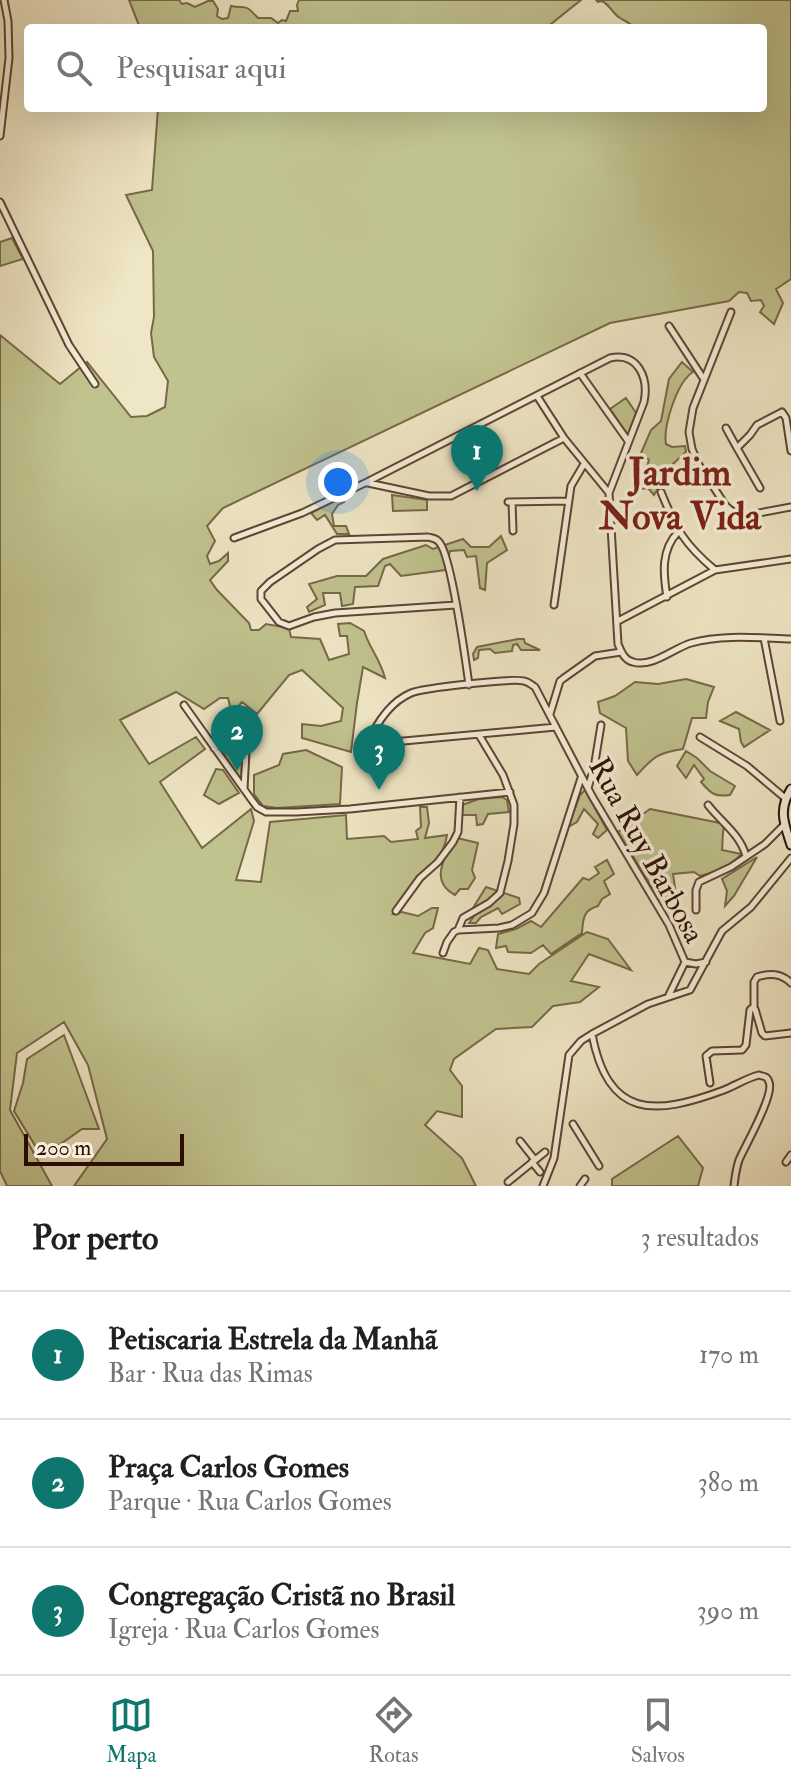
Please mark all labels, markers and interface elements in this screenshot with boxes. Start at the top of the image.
search box [24,24,767,112]
icon: search [52,46,96,90]
text: Pesquisar aqui [116,50,286,87]
pin: 1 [451,425,503,491]
district label: Jardim Nova Vida [598,449,762,541]
your location [318,462,358,502]
pin: 2 [211,705,263,771]
pin: 3 [353,724,405,790]
street label: Rua Ruy Barbosa [580,751,713,950]
scale bar [24,1130,184,1166]
text: 200 m [36,1134,91,1162]
text: Por perto [32,1217,158,1260]
text: 3 resultados [641,1222,759,1254]
text: Petiscaria Estrela da Manhã [108,1321,437,1358]
text: 1 [53,1339,63,1371]
text: 170 m [699,1339,759,1371]
text: Bar · Rua das Rimas [108,1358,313,1390]
text: Praça Carlos Gomes [108,1449,349,1486]
text: 2 [51,1467,65,1499]
text: 380 m [698,1467,759,1499]
text: Parque · Rua Carlos Gomes [108,1486,392,1518]
text: Congregação Cristã no Brasil [108,1577,455,1614]
text: 3 [53,1595,63,1627]
text: 390 m [697,1595,759,1627]
text: Igreja · Rua Carlos Gomes [108,1614,379,1646]
tab: Mapa [106,1693,156,1769]
tab: Rotas [369,1693,418,1769]
tab: Salvos [631,1693,685,1769]

